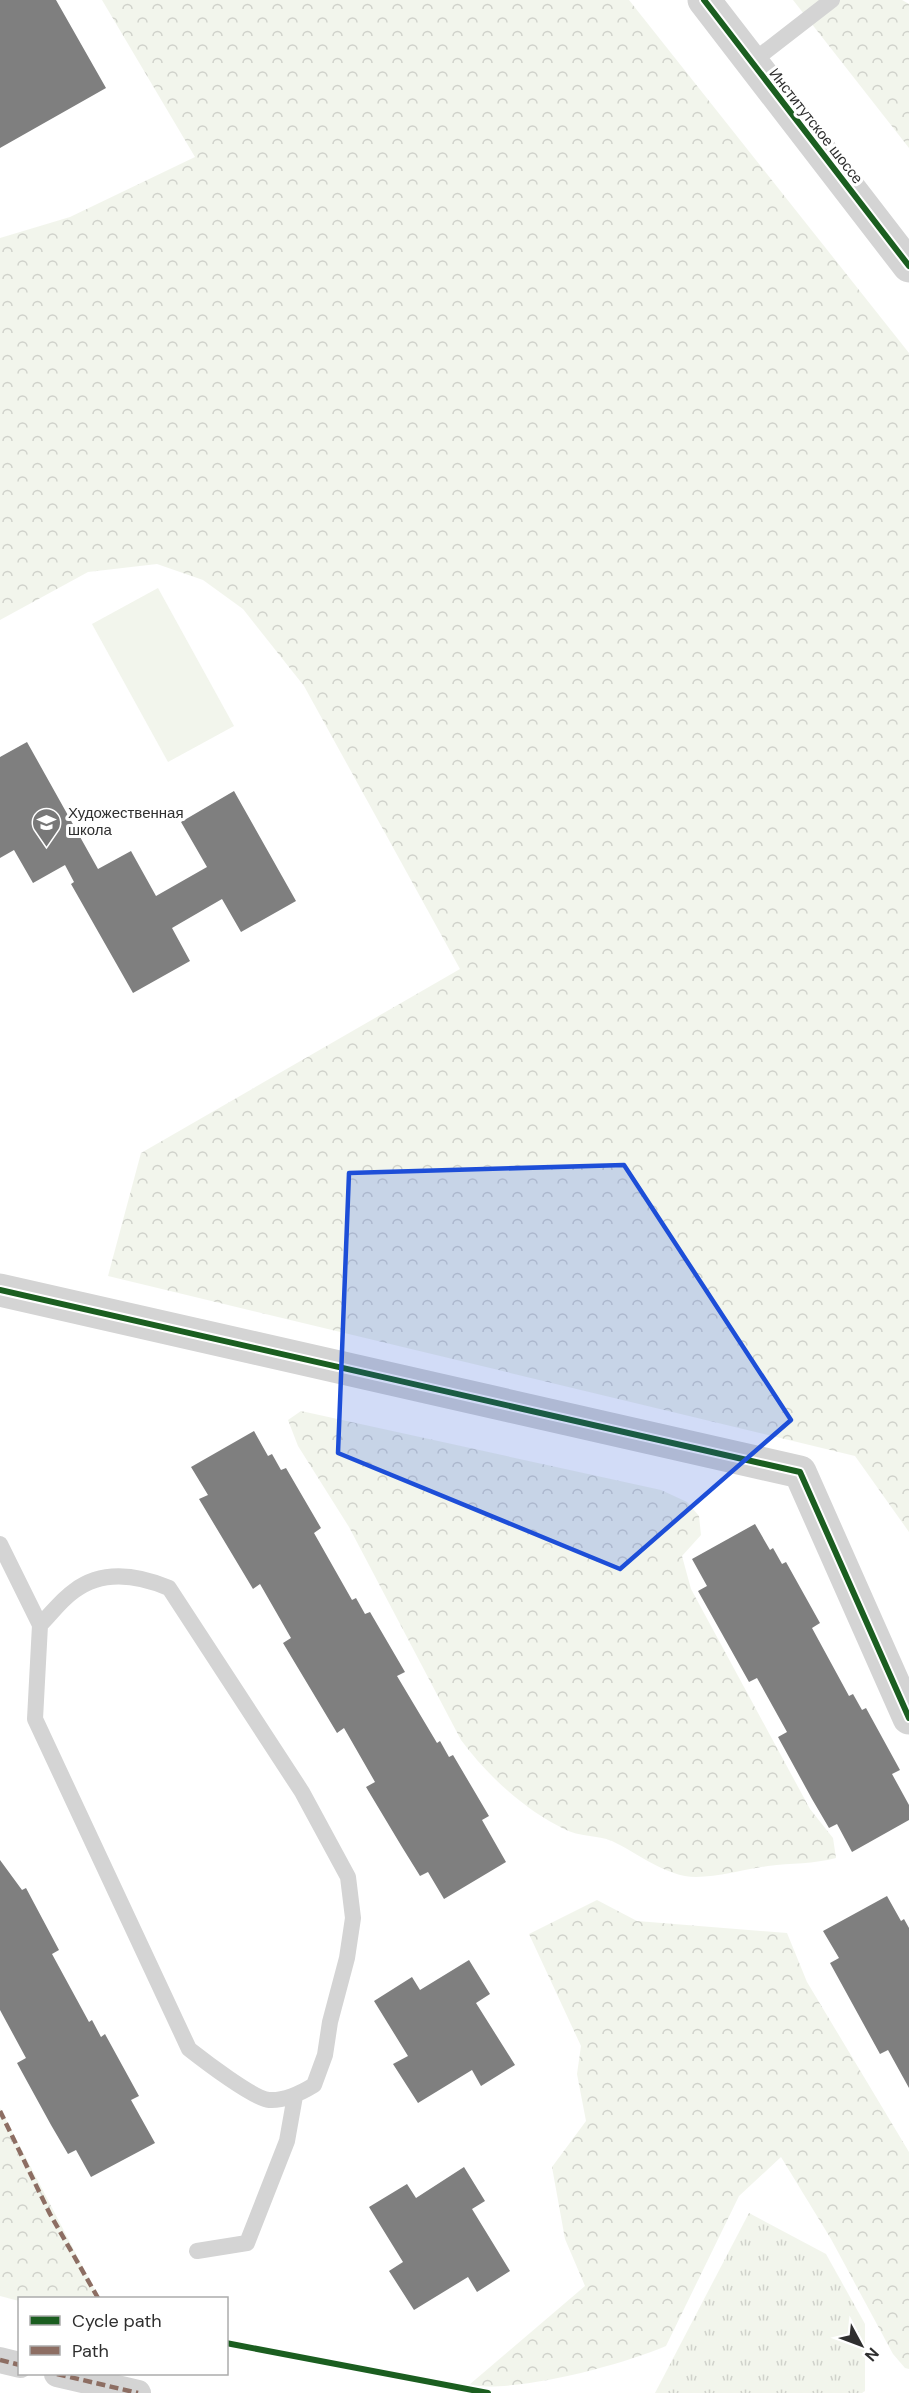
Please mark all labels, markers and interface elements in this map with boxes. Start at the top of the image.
street label: Институтское шоссе [765,64,867,188]
place label: Художественная школа [68,803,184,840]
school or university icon: Художественная школа [31,806,63,848]
legend [18,2297,228,2375]
text: Cycle path [72,2309,162,2333]
north arrow [831,2315,891,2375]
text: Path [72,2339,109,2363]
text: N [860,2343,884,2366]

